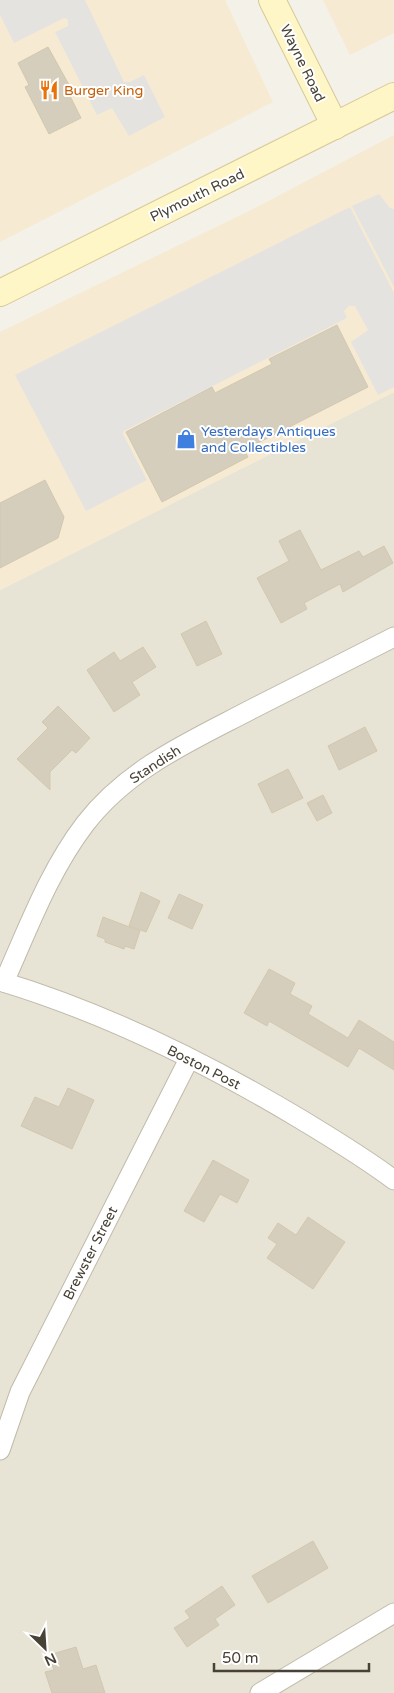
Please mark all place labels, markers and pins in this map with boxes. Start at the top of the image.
restaurant icon: Burger King [38,79,60,101]
place label: Burger King [64,82,143,99]
place label: Yesterdays Antiques and Collectibles [201,423,336,456]
shop icon: Yesterdays Antiques and Collectibles [175,428,197,450]

